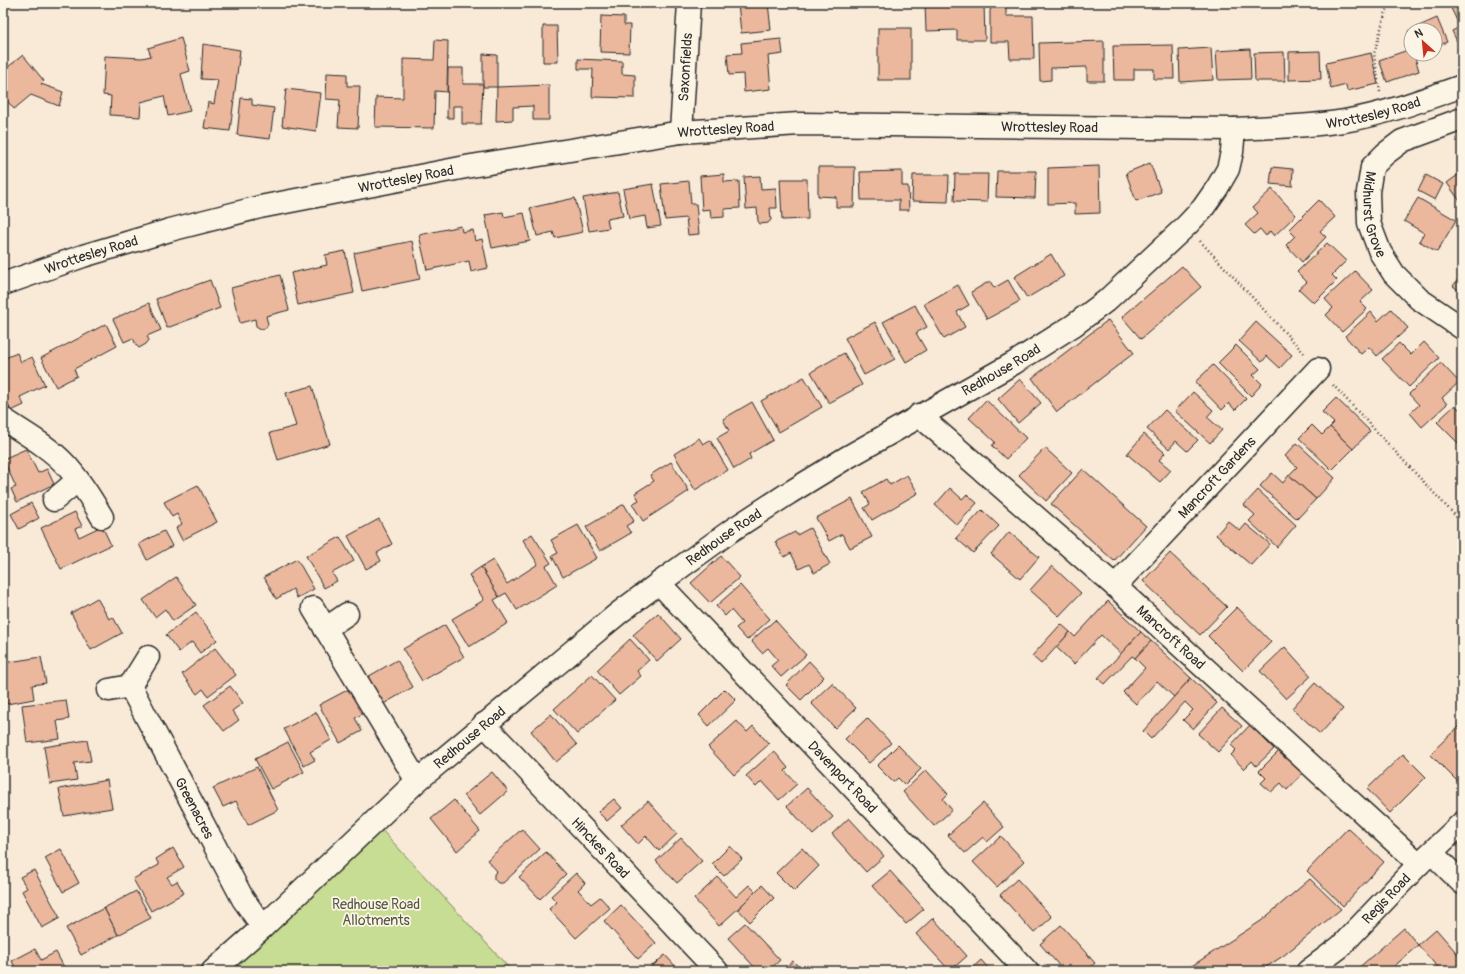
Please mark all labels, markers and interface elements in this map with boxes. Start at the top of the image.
north arrow [1403,22,1443,62]
text: N [1412,26,1425,41]
street label: Saxonfields [674,32,696,102]
street label: Wrottesley Road [1325,93,1423,132]
street label: Wrottesley Road [677,117,775,141]
street label: Wrottesley Road [1001,118,1098,136]
street label: Wrottesley Road [357,161,455,196]
street label: Midhurst Grove [1359,170,1390,261]
street label: Wrottesley Road [42,232,140,277]
street label: Redhouse Road [959,340,1044,399]
street label: Mancroft Gardens [1174,432,1260,522]
street label: Redhouse Road [683,505,765,569]
street label: Mancroft Road [1133,602,1209,673]
street label: Redhouse Road [430,702,509,772]
street label: Davenport Road [805,737,881,816]
street label: Greenacres [171,774,218,842]
street label: Hinckes Road [568,814,633,882]
street label: Regis Road [1358,870,1414,927]
park label: Redhouse Road Allotments [332,896,420,929]

